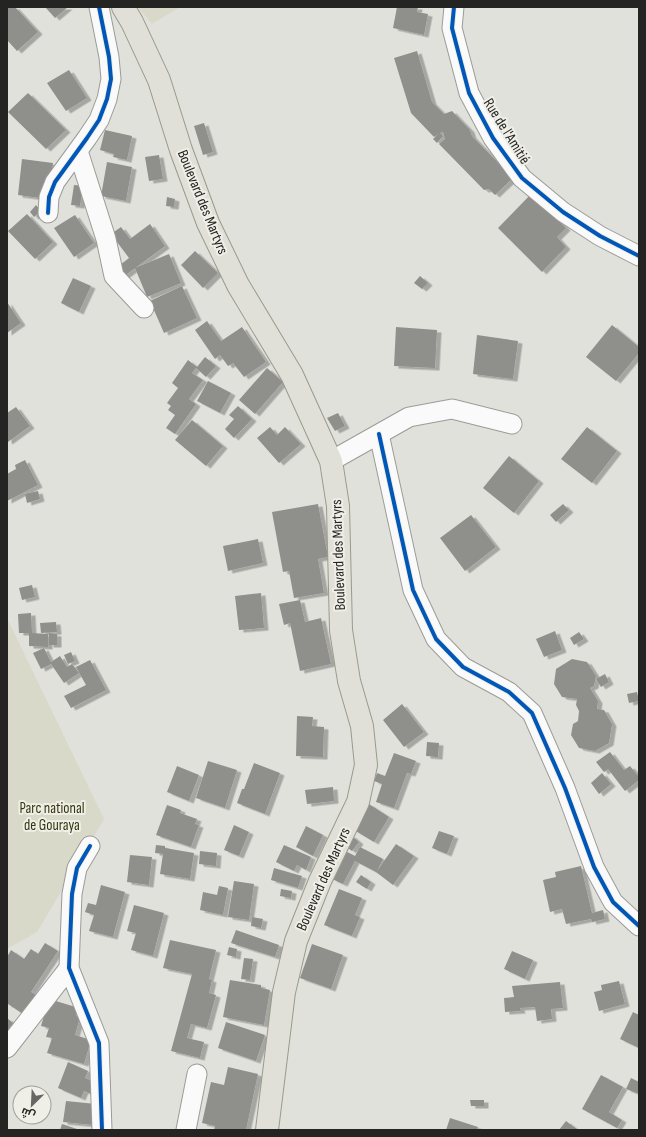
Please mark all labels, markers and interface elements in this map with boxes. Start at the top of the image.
street label: Rue de l'Amitié [479,95,534,168]
street label: Boulevard des Martyrs [173,147,232,257]
street label: Boulevard des Martyrs [327,499,350,611]
park label: Parc national de Gouraya [19,799,85,835]
street label: Boulevard des Martyrs [292,825,355,934]
north arrow [12,1085,52,1125]
text: ش [19,1105,37,1122]

